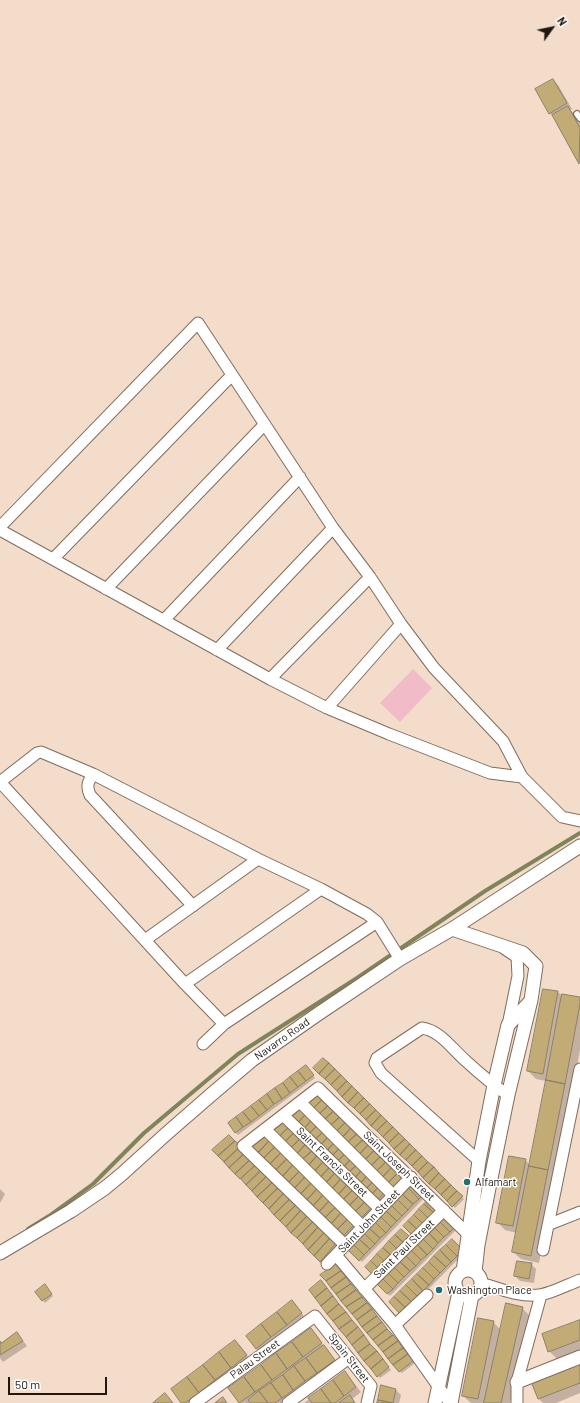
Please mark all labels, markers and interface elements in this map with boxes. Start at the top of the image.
north arrow [532,8,572,48]
text: N [555,15,570,28]
street label: Navarro Road [252,1015,312,1063]
street label: Saint Francis Street [293,1124,371,1200]
street label: Saint Joseph Street [360,1128,438,1204]
place label: Alfamart [475,1175,516,1189]
marker: Alfamart [462,1177,472,1187]
street label: Saint John Street [335,1186,403,1256]
street label: Saint Paul Street [371,1217,437,1281]
place label: Washington Place [447,1283,532,1297]
marker: Washington Place [434,1285,444,1295]
street label: Spain Street [326,1331,372,1385]
street label: Palau Street [228,1337,282,1381]
scale bar [10,1369,109,1395]
text: 50 m [15,1377,40,1391]

